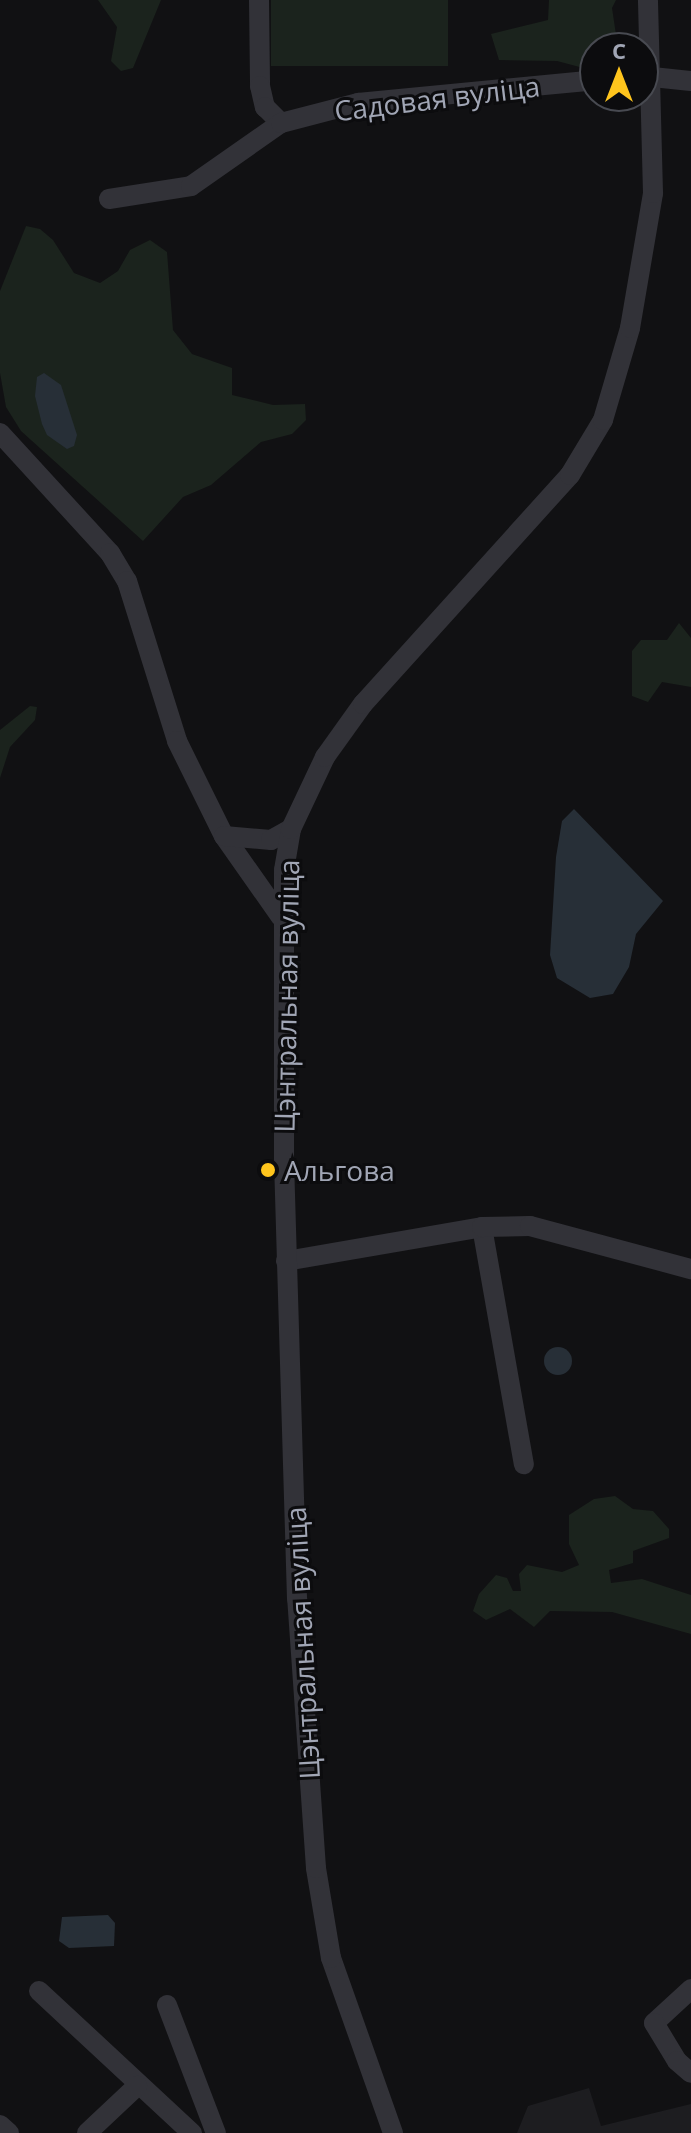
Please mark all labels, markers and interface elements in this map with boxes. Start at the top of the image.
north arrow [579,32,659,112]
text: С [612,35,626,65]
street label: Садовая вуліца [332,69,542,127]
street label: Цэнтральная вуліца [267,859,305,1133]
place label: Альгова [284,1153,395,1187]
marker: Альгова [259,1161,277,1179]
street label: Цэнтральная вуліца [278,1506,326,1780]

